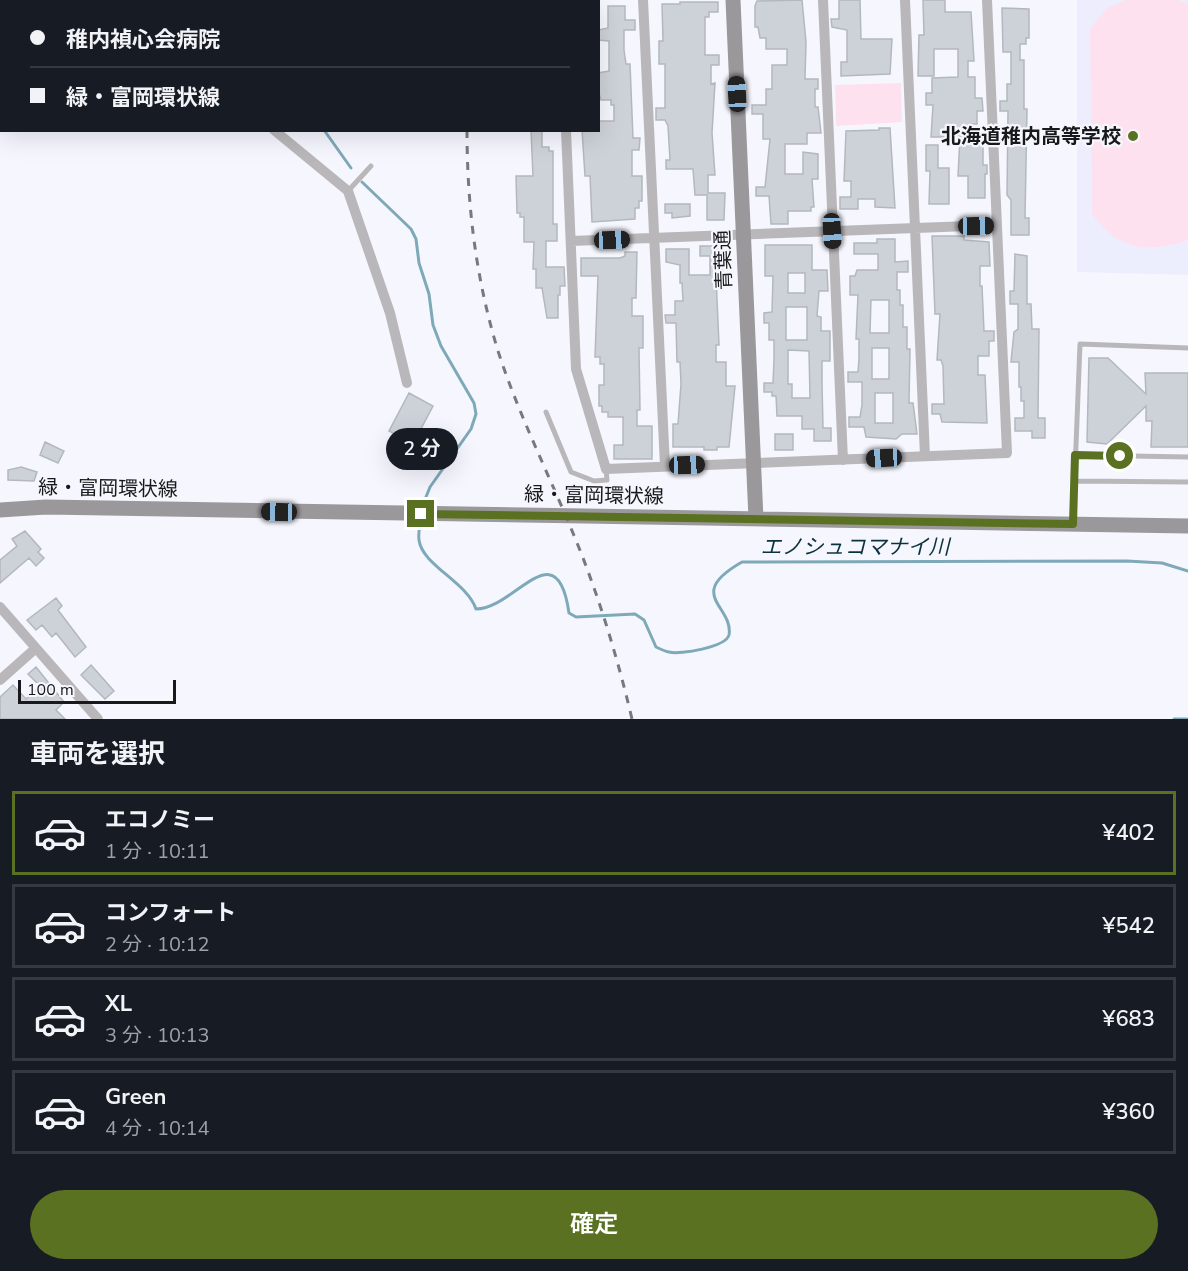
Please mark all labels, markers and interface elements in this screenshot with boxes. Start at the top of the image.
text: 稚内禎心会病院 [66,25,220,55]
car [727,76,747,112]
text: 緑・富岡環状線 [66,83,220,113]
place label: 北海道稚内高等学校 [941,123,1121,150]
marker: 北海道稚内高等学校 [1126,129,1140,143]
car [822,213,842,249]
car [958,217,994,235]
car [594,230,630,250]
street label: 青葉通 [709,230,738,290]
callout: 2 分 [385,427,457,469]
text: 2 分 [403,435,441,462]
route start [1106,442,1133,469]
car [866,448,902,468]
car [669,455,705,475]
street label: 緑・富岡環状線 [38,474,178,503]
street label: 緑・富岡環状線 [524,481,664,510]
route end [407,500,434,527]
car [261,503,297,521]
water label: エノシュコマナイ川 [761,533,951,561]
scale bar [18,677,176,704]
text: 100 m [27,679,74,701]
text: 車両を選択 [30,736,165,773]
text: エコノミー [105,805,215,835]
icon: car [33,806,87,860]
text: ¥402 [1102,818,1155,848]
text: 1 分 · 10:11 [105,838,210,865]
text: コンフォート [105,898,236,928]
icon: car [33,899,87,953]
text: ¥542 [1102,911,1155,941]
text: 2 分 · 10:12 [105,931,210,958]
text: XL [105,989,132,1019]
icon: car [33,992,87,1046]
text: ¥683 [1102,1004,1155,1034]
text: 3 分 · 10:13 [105,1022,210,1049]
text: Green [105,1082,166,1112]
icon: car [33,1085,87,1139]
text: ¥360 [1102,1097,1155,1127]
text: 4 分 · 10:14 [105,1115,210,1142]
button: 確定 [30,1190,1158,1259]

